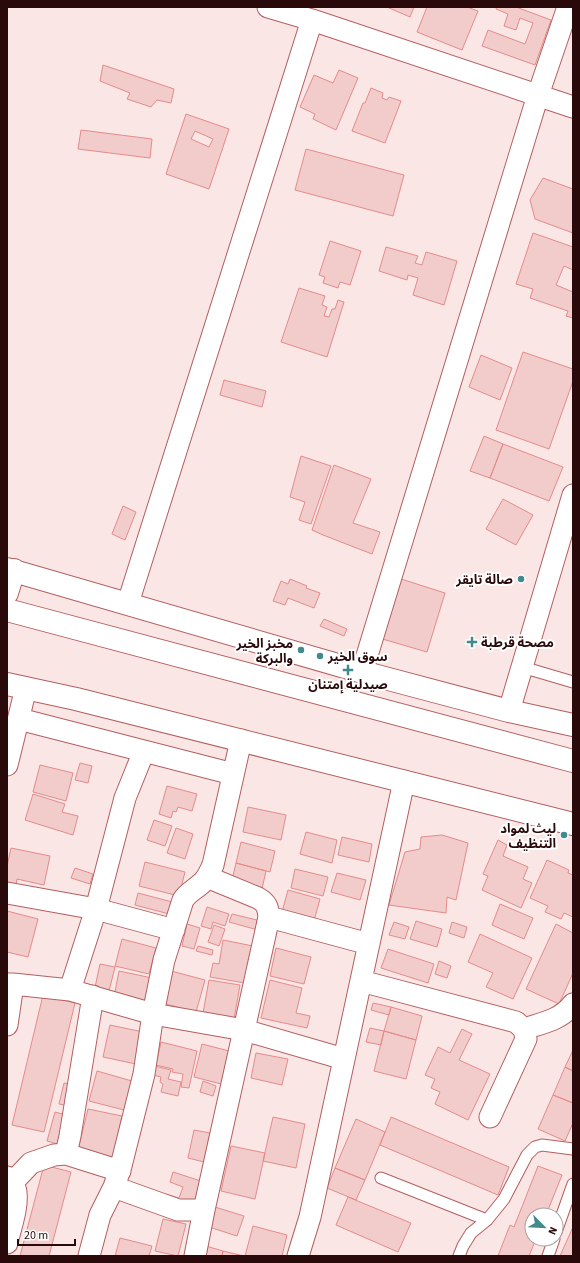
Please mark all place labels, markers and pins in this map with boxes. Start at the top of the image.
place label: صالة تايقر [455,571,513,589]
marker: صالة تايقر [516,574,526,584]
place label: مصحة قرطبة [481,634,554,652]
place label: مخبز الخير والبركة [235,635,293,668]
marker: مصحة قرطبة [466,636,478,648]
marker: مخبز الخير والبركة [296,645,306,655]
place label: سوق الخير [327,648,388,666]
marker: سوق الخير [315,651,325,661]
marker: صيدلية إمتنان [343,665,353,675]
place label: صيدلية إمتنان [308,676,388,694]
place label: ليث لمواد التنظيف [500,820,556,853]
marker: ليث لمواد التنظيف [559,830,569,840]

